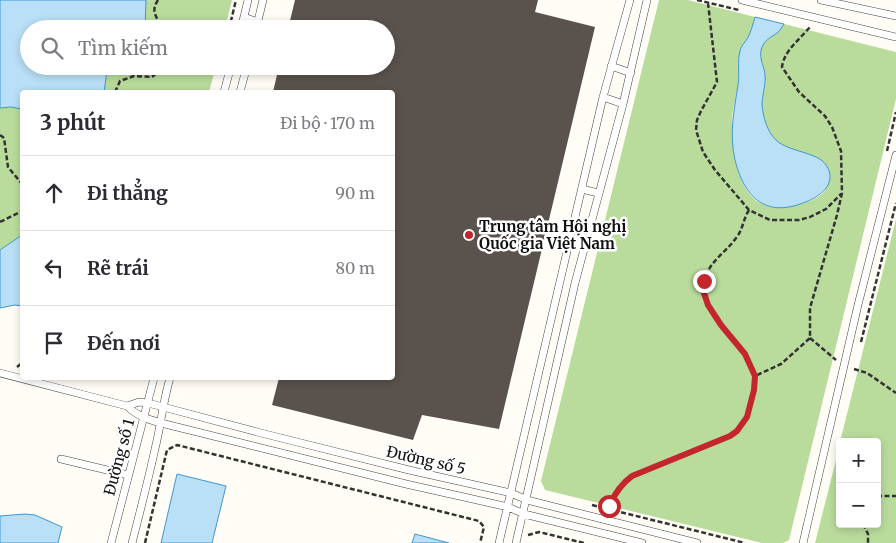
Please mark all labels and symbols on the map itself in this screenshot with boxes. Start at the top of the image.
place label: Trung tâm Hội nghị Quốc gia Việt Nam [479,217,626,253]
marker: Trung tâm Hội nghị Quốc gia Việt Nam [463,229,475,241]
route end [693,270,716,293]
street label: Đường số 1 [99,416,138,498]
street label: Đường số 5 [385,441,468,478]
route start [598,495,621,518]

